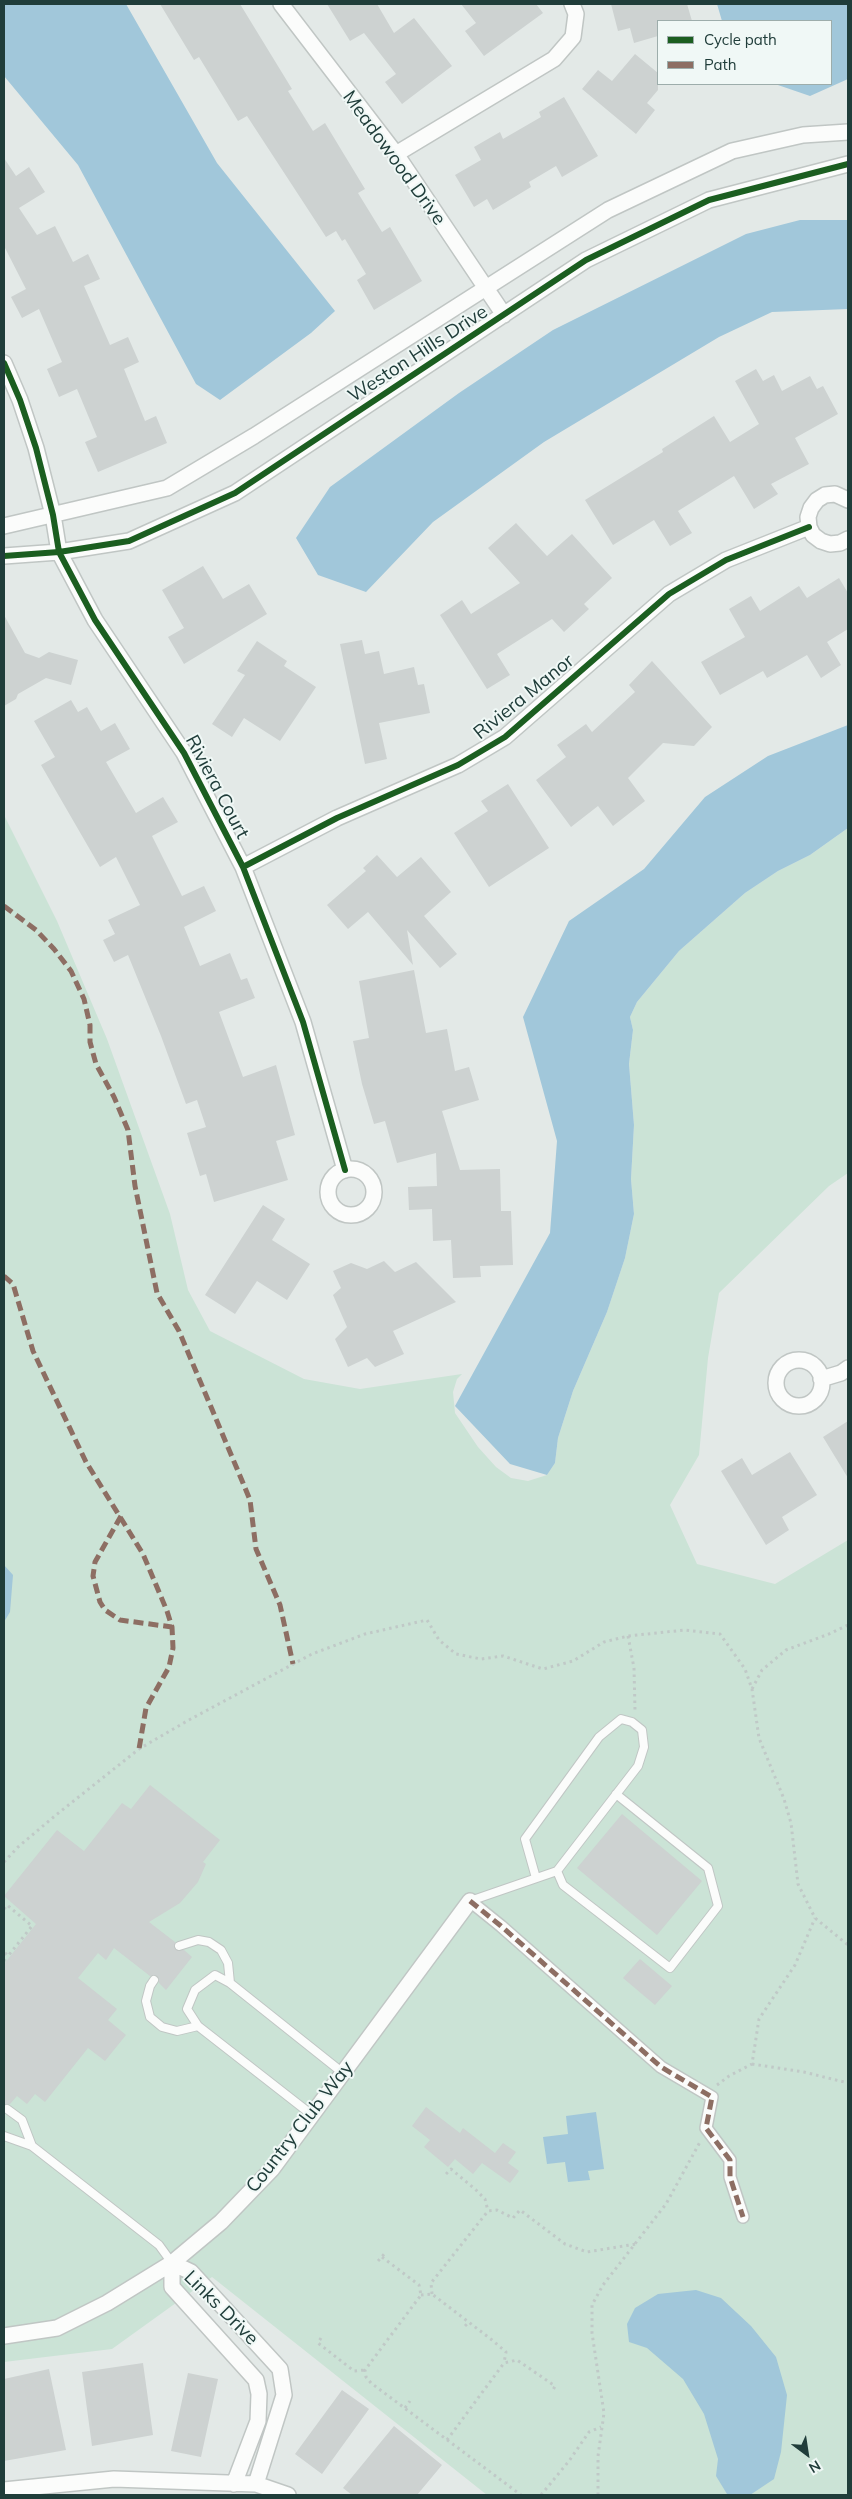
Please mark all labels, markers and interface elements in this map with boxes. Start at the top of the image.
legend [657,20,832,85]
text: Cycle path [704,30,777,49]
text: Path [704,55,736,74]
street label: Meadowood Drive [338,86,450,230]
street label: Weston Hills Drive [344,300,492,408]
street label: Riviera Manor [469,650,579,744]
street label: Riviera Court [180,731,254,843]
street label: Country Club Way [242,2057,358,2197]
street label: Links Drive [179,2266,263,2350]
north arrow [782,2429,832,2479]
text: N [806,2456,824,2477]

